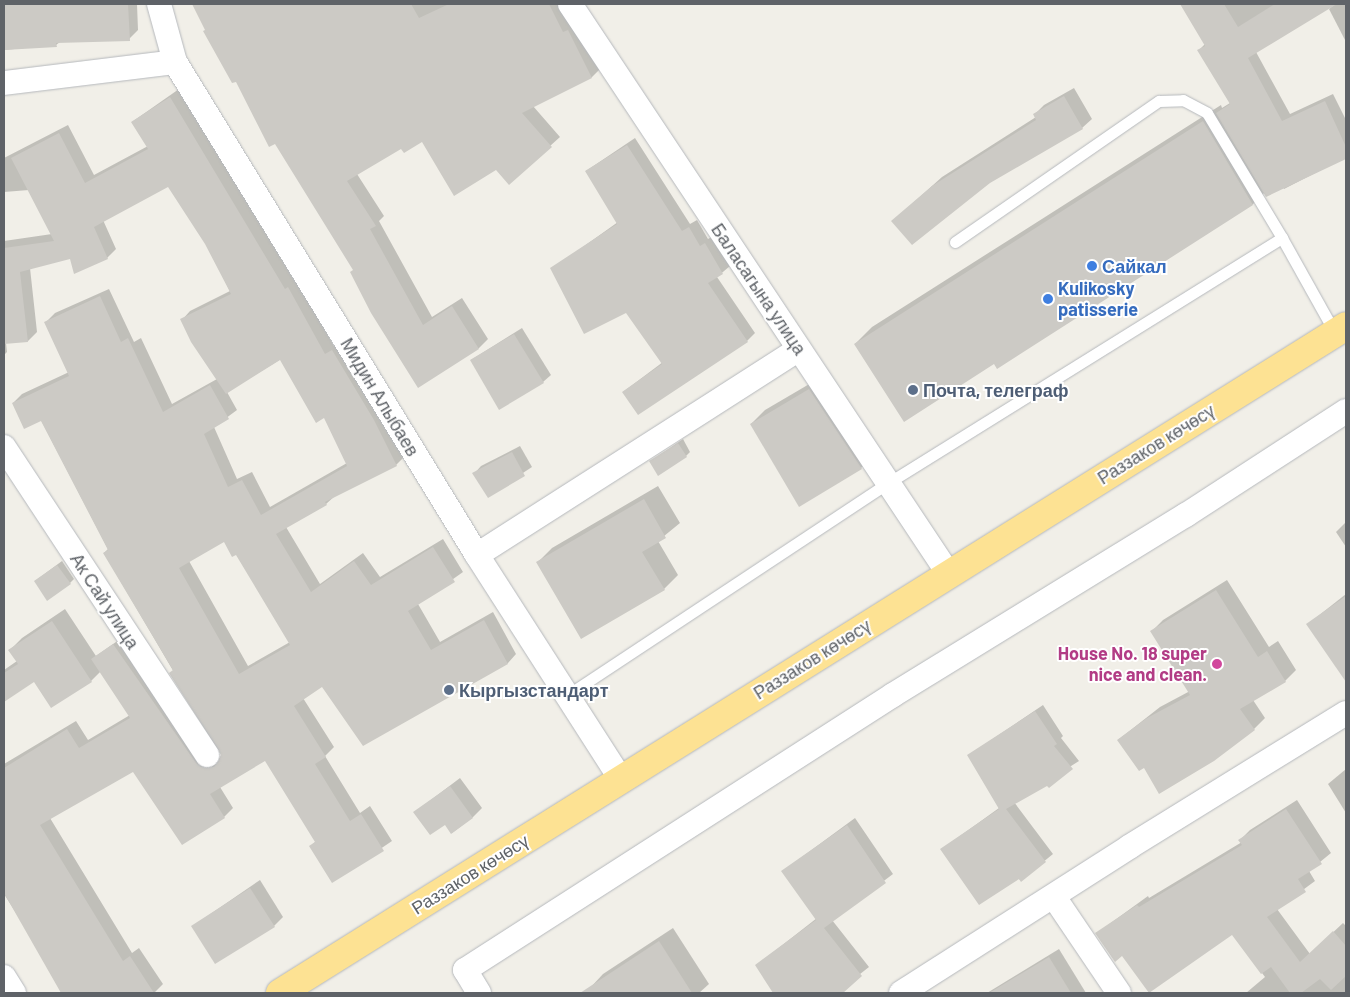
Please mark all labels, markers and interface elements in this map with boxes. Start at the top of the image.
street label: Баласагына улица [707,219,811,359]
place label: Сайкал [1102,255,1167,277]
marker: Сайкал [1086,260,1098,272]
place label: Kulikosky patisserie [1058,278,1138,320]
marker: Kulikosky patisserie [1042,293,1054,305]
street label: Мидин Алыбаев [336,334,424,460]
place label: Почта, телеграф [923,379,1068,401]
marker: Почта, телеграф [907,384,919,396]
street label: Раззаков көчөсү [1093,399,1219,489]
street label: Ак Сай улица [66,549,144,653]
street label: Раззаков көчөсү [749,614,875,704]
place label: House No. 18 super nice and clean. [1058,643,1207,686]
marker: House No. 18 super nice and clean. [1211,658,1223,670]
place label: Кыргызстандарт [459,679,608,701]
marker: Кыргызстандарт [443,684,455,696]
street label: Раззаков көчөсү [407,829,533,919]

